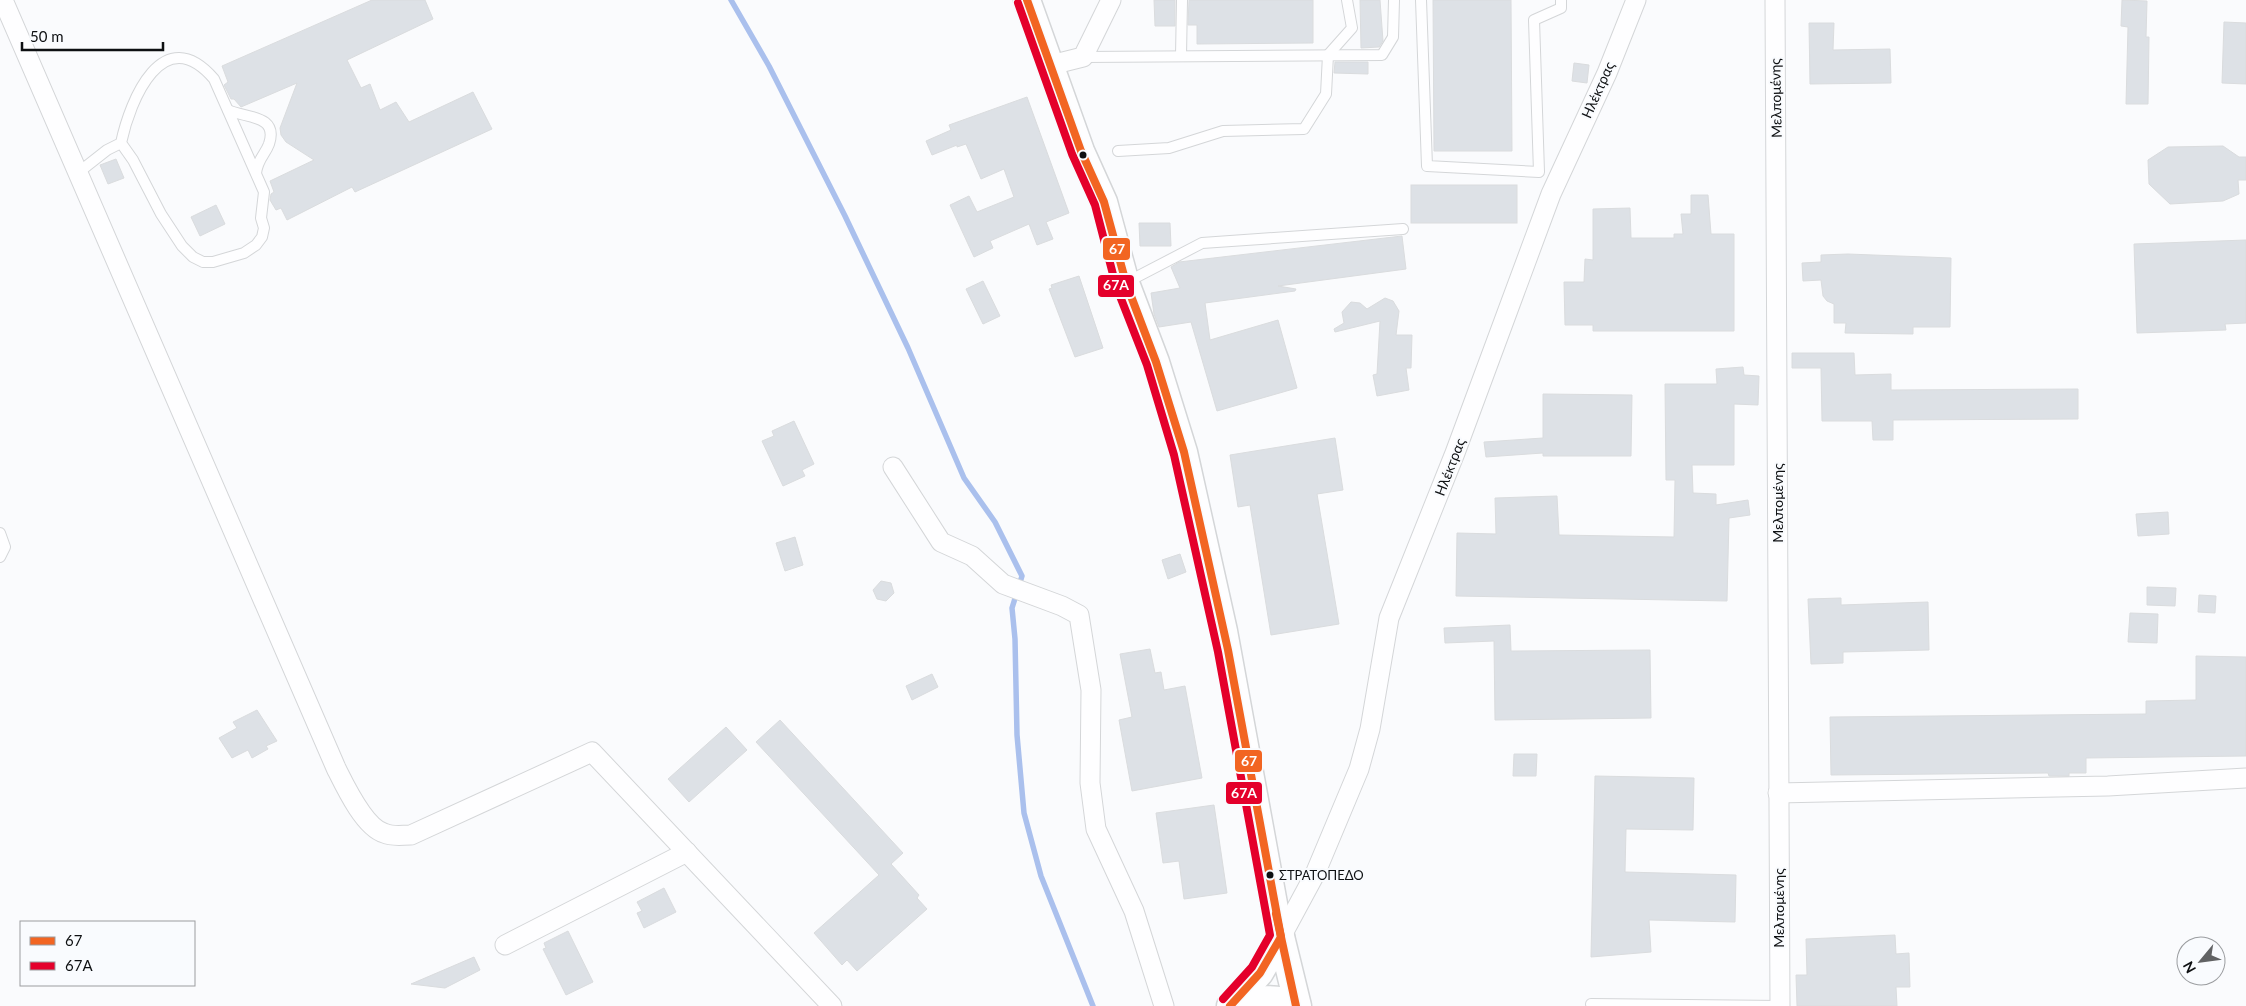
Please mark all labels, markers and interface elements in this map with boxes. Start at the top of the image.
scale bar [22,20,164,52]
text: 50 m [30,27,64,45]
street label: Ηλέκτρας [1578,58,1618,121]
street label: Μελπομένης [1766,58,1785,138]
unlabelled marker [1078,150,1088,160]
line badge: 67 [1102,237,1131,261]
text: 67 [1109,240,1125,257]
line badge: 67Α [1097,274,1135,298]
text: 67Α [1103,276,1129,293]
street label: Ηλέκτρας [1431,435,1468,498]
street label: Μελπομένης [1769,463,1786,543]
line badge: 67 [1234,749,1263,773]
text: 67 [1241,752,1257,769]
line badge: 67Α [1225,781,1263,805]
text: 67Α [1231,784,1257,801]
place label: ΣΤΡΑΤΟΠΕΔΟ [1279,867,1364,883]
street label: Μελπομένης [1770,868,1787,948]
marker: ΣΤΡΑΤΟΠΕΔΟ [1265,870,1275,880]
legend [20,921,195,986]
text: 67 [65,931,83,949]
north arrow [2176,936,2226,986]
text: 67Α [65,956,93,974]
text: N [2179,959,2199,976]

